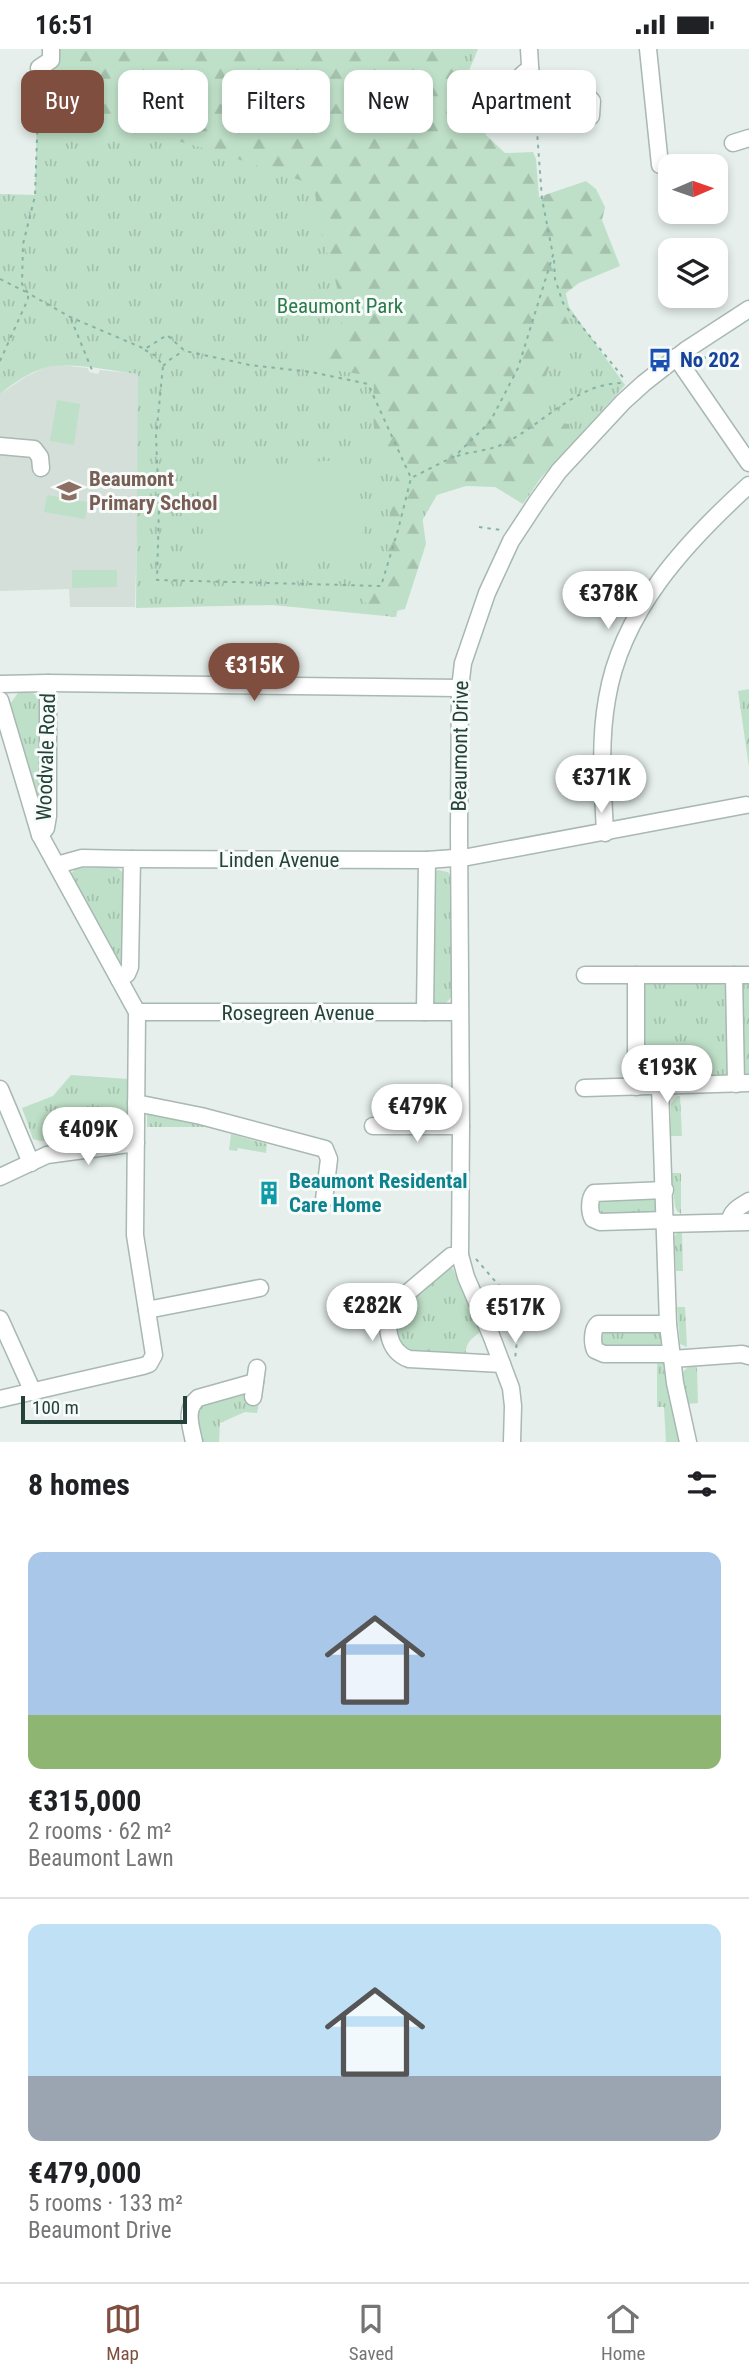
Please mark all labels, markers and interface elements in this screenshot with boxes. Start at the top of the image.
text: 16:51 [35,10,95,40]
chip: Buy [21,70,104,133]
chip: Rent [118,70,208,133]
chip: Filters [222,70,330,133]
chip: New [344,70,433,133]
chip: Apartment [447,70,596,133]
north arrow [658,154,728,224]
map controls [658,154,728,308]
button: layers [658,238,728,308]
park label: Beaumont Park [277,294,404,318]
bus stop icon: No 202 [646,346,674,374]
place label: No 202 [680,348,740,372]
place label: Beaumont Primary School [89,467,218,515]
school or university icon: Beaumont Primary School [55,477,83,505]
pin: €378K [559,571,657,631]
text: €378K [578,580,638,607]
pin: €315K [205,643,303,703]
text: €315K [224,652,284,679]
street label: Beaumont Drive [447,680,473,812]
street label: Woodvale Road [32,693,60,821]
pin: €371K [552,755,650,815]
text: €371K [571,764,631,791]
street label: Linden Avenue [219,848,339,872]
street label: Rosegreen Avenue [222,1001,375,1025]
pin: €193K [618,1045,716,1105]
text: €193K [637,1054,697,1081]
pin: €479K [368,1085,466,1144]
text: €479K [387,1093,447,1120]
pin: €409K [39,1107,137,1167]
text: €409K [58,1116,118,1143]
place label: Beaumont Residental Care Home [289,1169,468,1217]
building icon: Beaumont Residental Care Home [255,1179,283,1207]
pin: €282K [323,1283,421,1343]
pin: €517K [466,1285,564,1345]
text: €282K [342,1292,402,1319]
text: €517K [485,1294,545,1321]
scale bar [21,1393,187,1425]
text: 100 m [32,1396,79,1419]
icon: filters [683,1465,721,1503]
text: 8 homes [28,1467,130,1502]
icon: home [312,1597,438,1723]
text: €315,000 [28,1783,141,1818]
text: 2 rooms · 62 m² [28,1818,171,1845]
text: Beaumont Lawn [28,1845,174,1872]
icon: home [312,1969,438,2095]
text: €479,000 [28,2155,141,2190]
text: 5 rooms · 133 m² [28,2190,183,2217]
text: Beaumont Drive [28,2217,171,2244]
tab: Map [104,2300,142,2365]
tab: Saved [349,2300,394,2365]
tab: Home [601,2300,645,2365]

